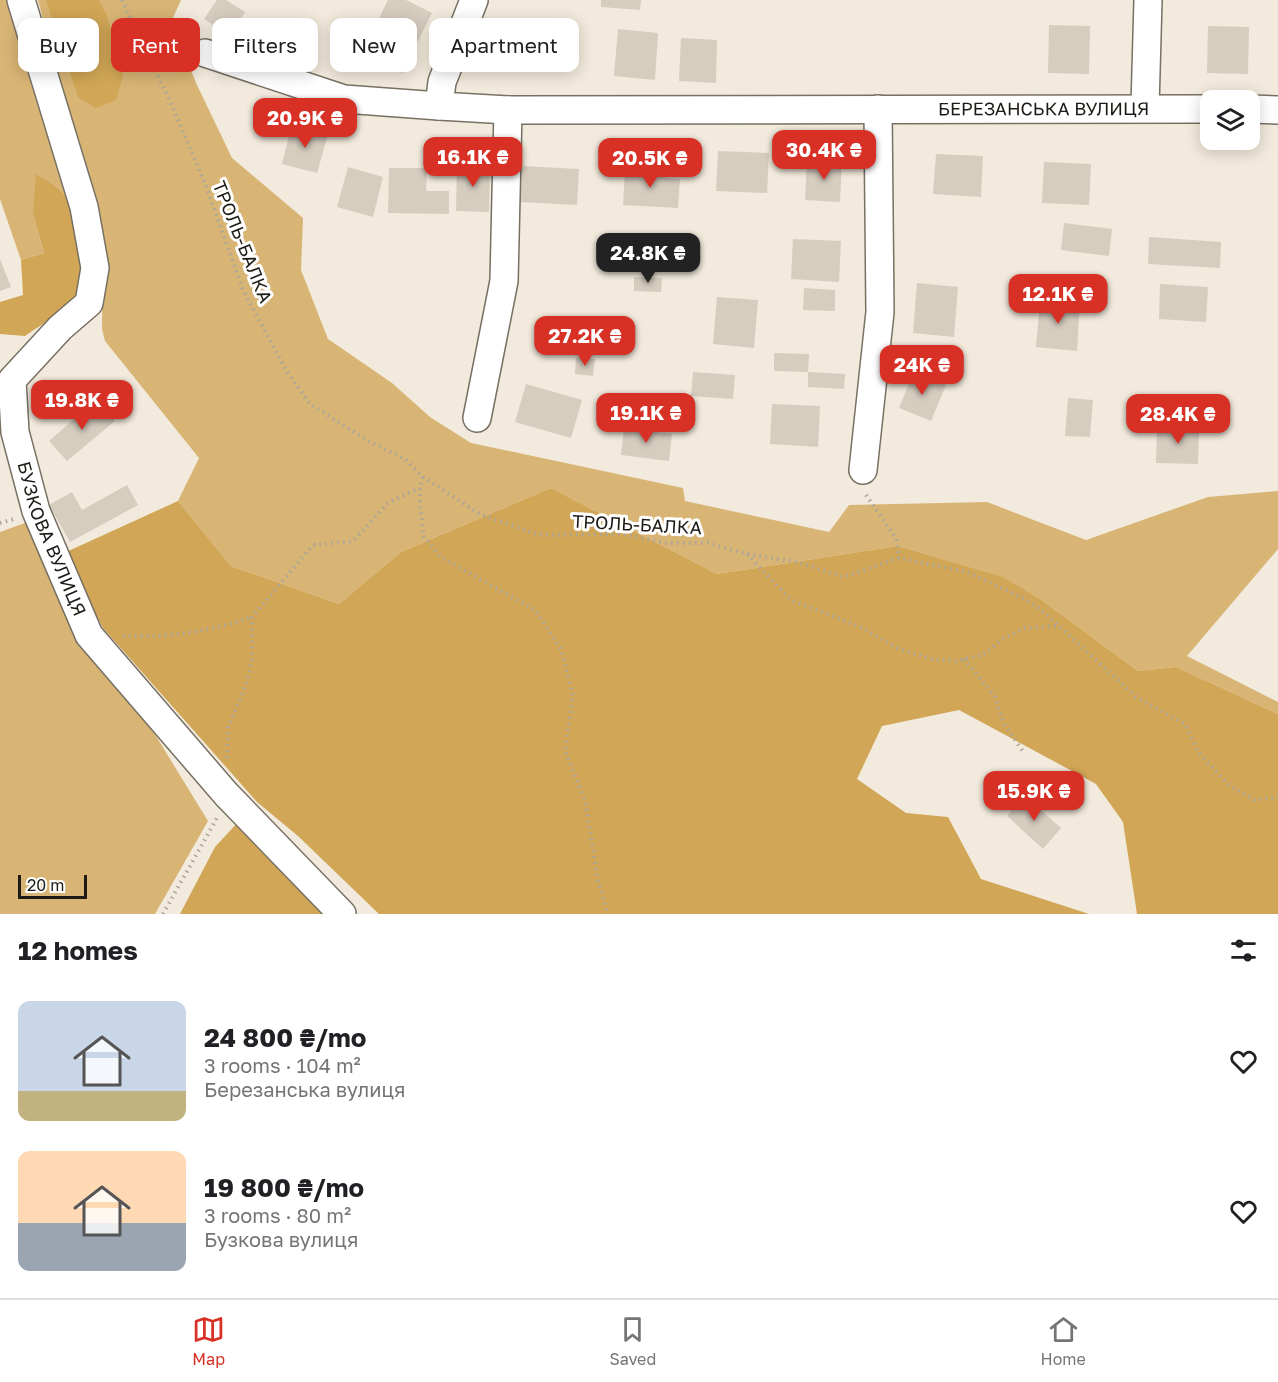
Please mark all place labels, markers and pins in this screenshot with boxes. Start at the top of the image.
pin: 20.9K ₴ [250,98,360,149]
pin: 30.4K ₴ [769,130,879,181]
pin: 16.1K ₴ [418,137,528,188]
pin: 20.5K ₴ [595,138,705,189]
pin: 24.8K ₴ [593,233,703,284]
pin: 12.1K ₴ [1003,274,1113,325]
pin: 27.2K ₴ [530,316,640,367]
pin: 24K ₴ [880,345,964,396]
pin: 19.8K ₴ [27,380,137,431]
pin: 19.1K ₴ [591,393,701,444]
pin: 28.4K ₴ [1123,394,1233,445]
pin: 15.9K ₴ [979,771,1089,822]

